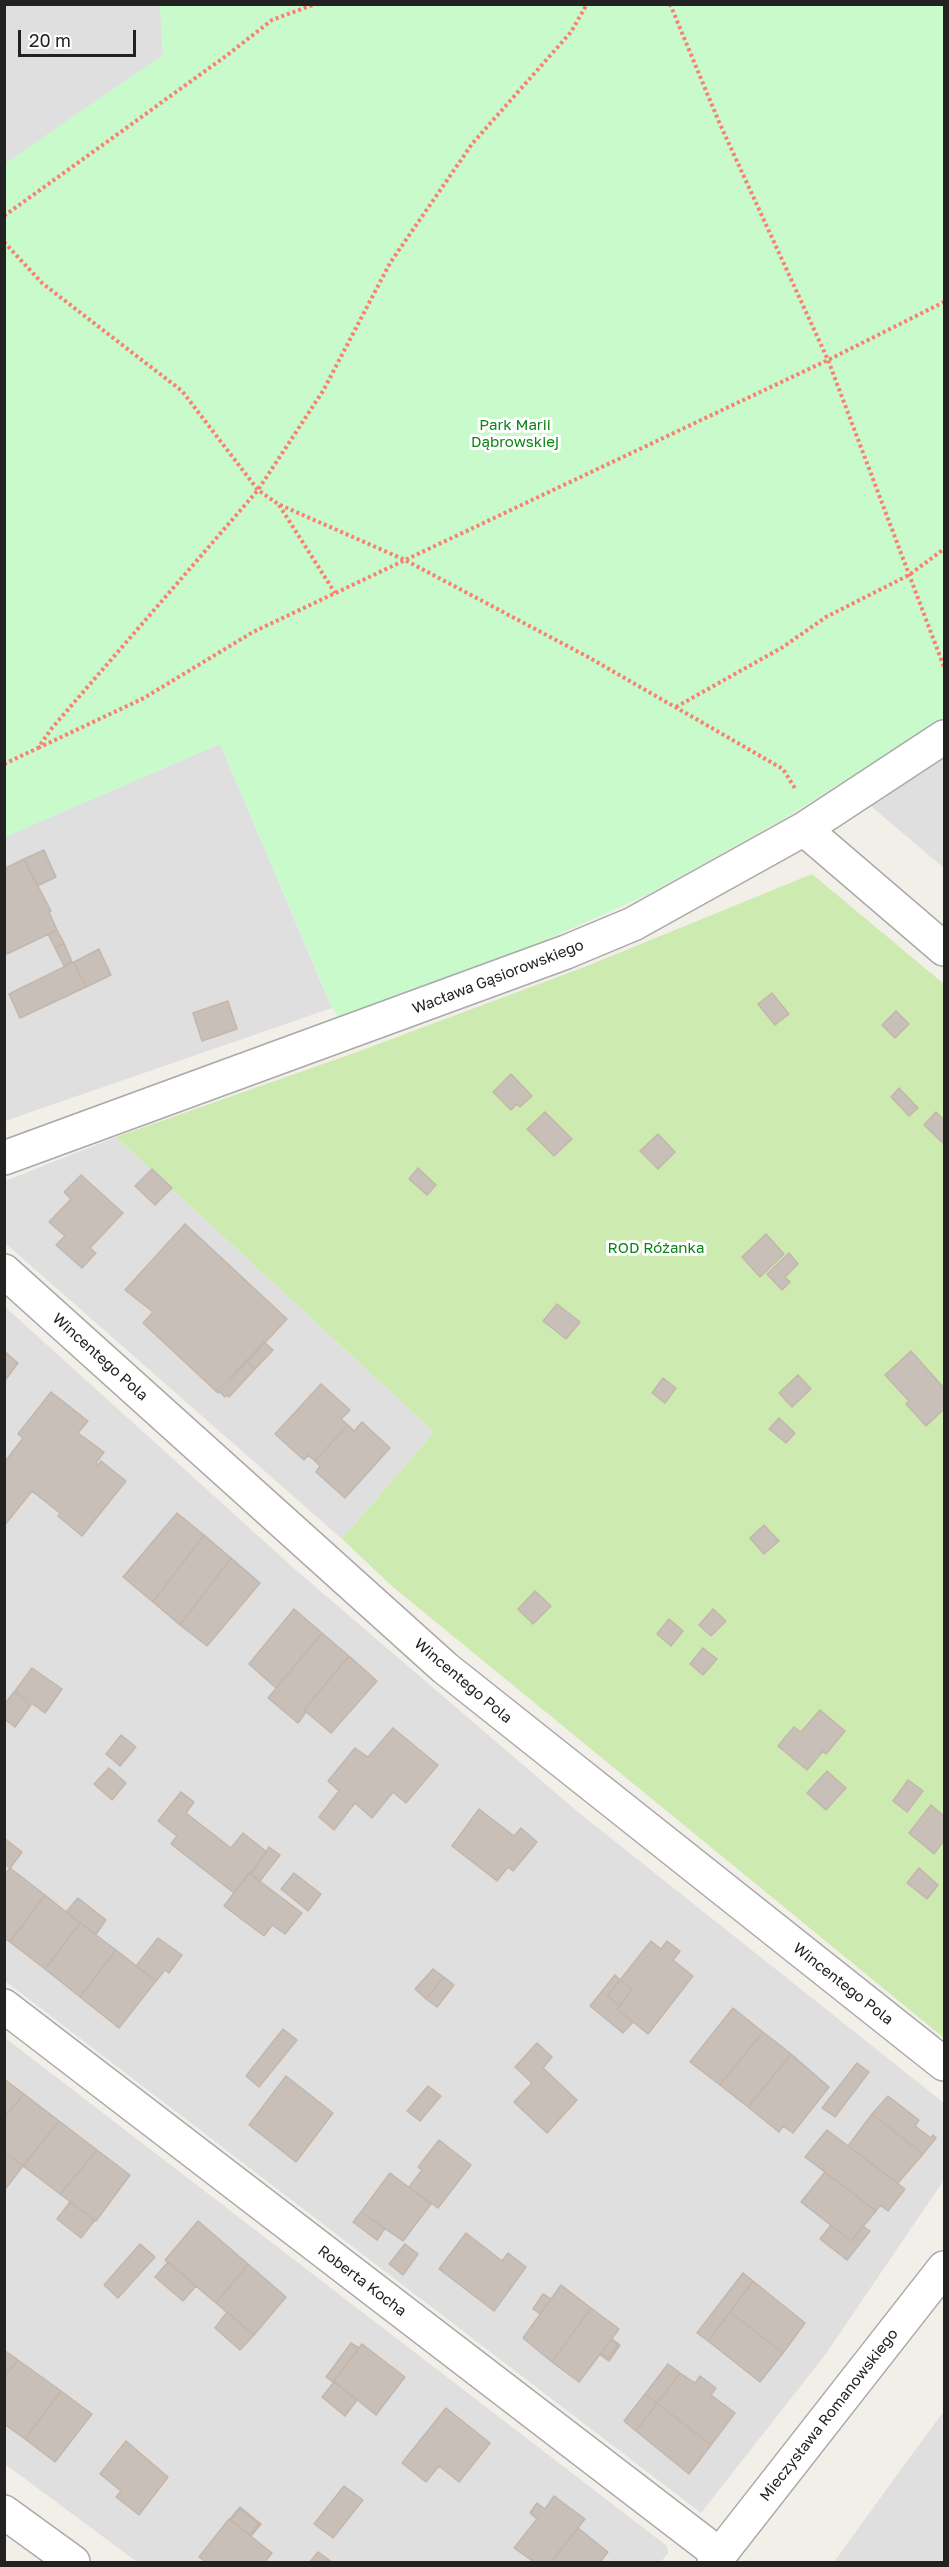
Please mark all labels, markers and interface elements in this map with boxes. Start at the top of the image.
scale bar [21,18,140,56]
text: 20 m [29,29,71,51]
park label: Park Marii Dąbrowskiej [471,416,559,451]
street label: Wacława Gąsiorowskiego [410,936,586,1018]
park label: ROD Różanka [608,1239,704,1257]
street label: Wincentego Pola [49,1309,151,1405]
street label: Wincentego Pola [410,1635,516,1727]
street label: Wincentego Pola [789,1939,897,2029]
street label: Roberta Kocha [314,2242,410,2320]
street label: Mieczysława Romanowskiego [756,2325,902,2505]

